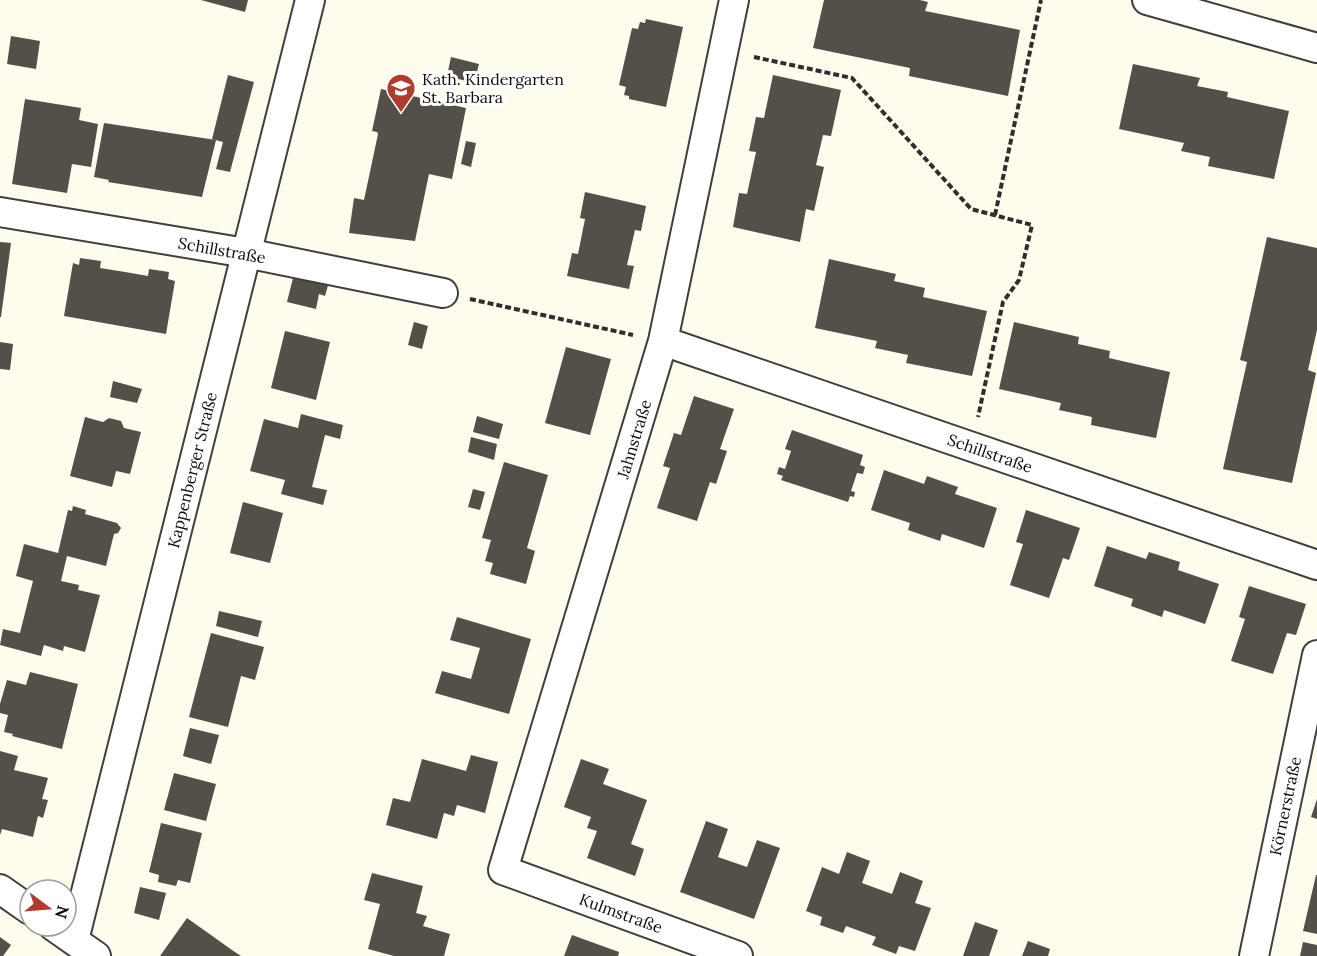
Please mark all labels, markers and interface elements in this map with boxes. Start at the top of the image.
place label: Kath. Kindergarten St. Barbara [422,69,564,107]
school or university icon: Kath. Kindergarten St. Barbara [385,72,417,114]
street label: Schillstraße [177,232,268,268]
street label: Kappenberger Straße [163,390,221,550]
street label: Jahnstraße [612,397,656,482]
street label: Schillstraße [945,429,1035,477]
street label: Körnerstraße [1265,754,1305,857]
north arrow [18,878,78,938]
street label: Kulmstraße [577,889,666,937]
text: N [51,903,74,921]

